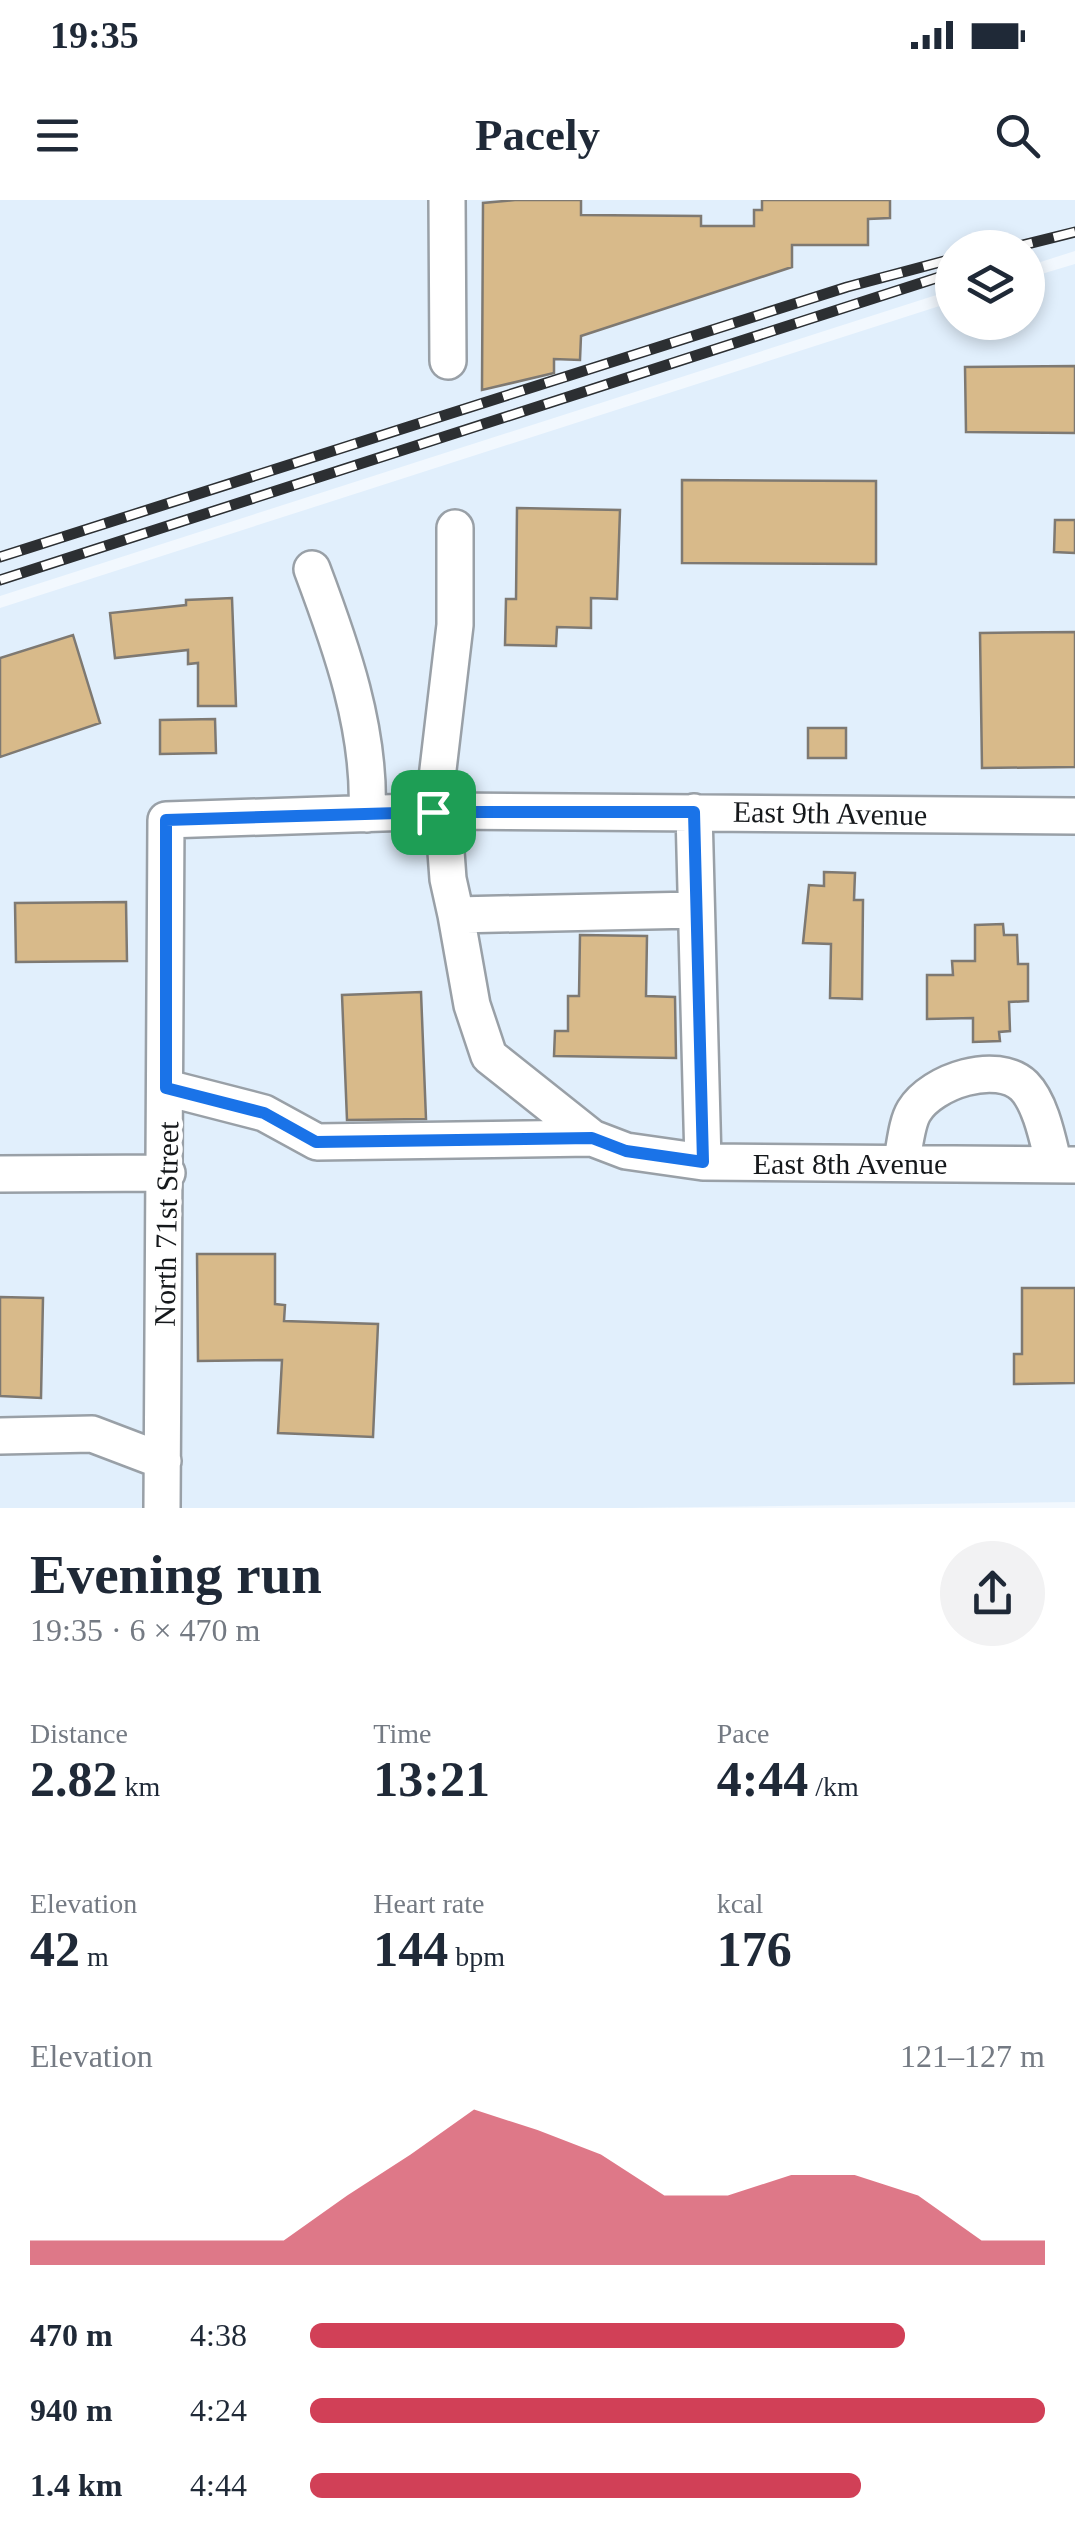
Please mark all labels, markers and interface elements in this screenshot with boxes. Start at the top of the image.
text: 19:35 [50,14,139,56]
icon: menu [30,108,85,163]
icon: search [990,108,1045,163]
text: Pacely [475,110,600,160]
map controls [935,230,1045,340]
button: layers [935,230,1045,340]
pin [391,770,476,855]
icon: arrive [406,785,461,840]
street label: East 9th Avenue [733,795,927,831]
street label: North 71st Street [148,1121,184,1327]
street label: East 8th Avenue [753,1147,947,1180]
button: share [940,1541,1045,1646]
text: Evening run [30,1544,322,1605]
text: 19:35 · 6 × 470 m [30,1612,260,1648]
text: Distance [30,1718,128,1749]
text: Time [373,1718,431,1749]
text: Pace [717,1718,770,1749]
text: 2.82 [30,1751,118,1807]
text: 13:21 [373,1751,490,1807]
text: 4:44 [717,1751,808,1807]
text: km [118,1771,160,1802]
text: /km [808,1771,859,1802]
text: Elevation [30,1888,137,1919]
text: Heart rate [373,1888,484,1919]
text: kcal [717,1888,763,1919]
text: 42 [30,1921,80,1977]
text: 144 [373,1921,448,1977]
text: 176 [717,1921,792,1977]
text: m [80,1941,109,1972]
text: bpm [448,1941,505,1972]
text: Elevation [30,2038,153,2074]
text: 121–127 m [900,2038,1045,2074]
text: 470 m [30,2317,113,2353]
text: 4:38 [190,2317,247,2353]
text: 940 m [30,2392,113,2428]
text: 4:24 [190,2392,247,2428]
text: 1.4 km [30,2467,122,2503]
text: 4:44 [190,2467,247,2503]

